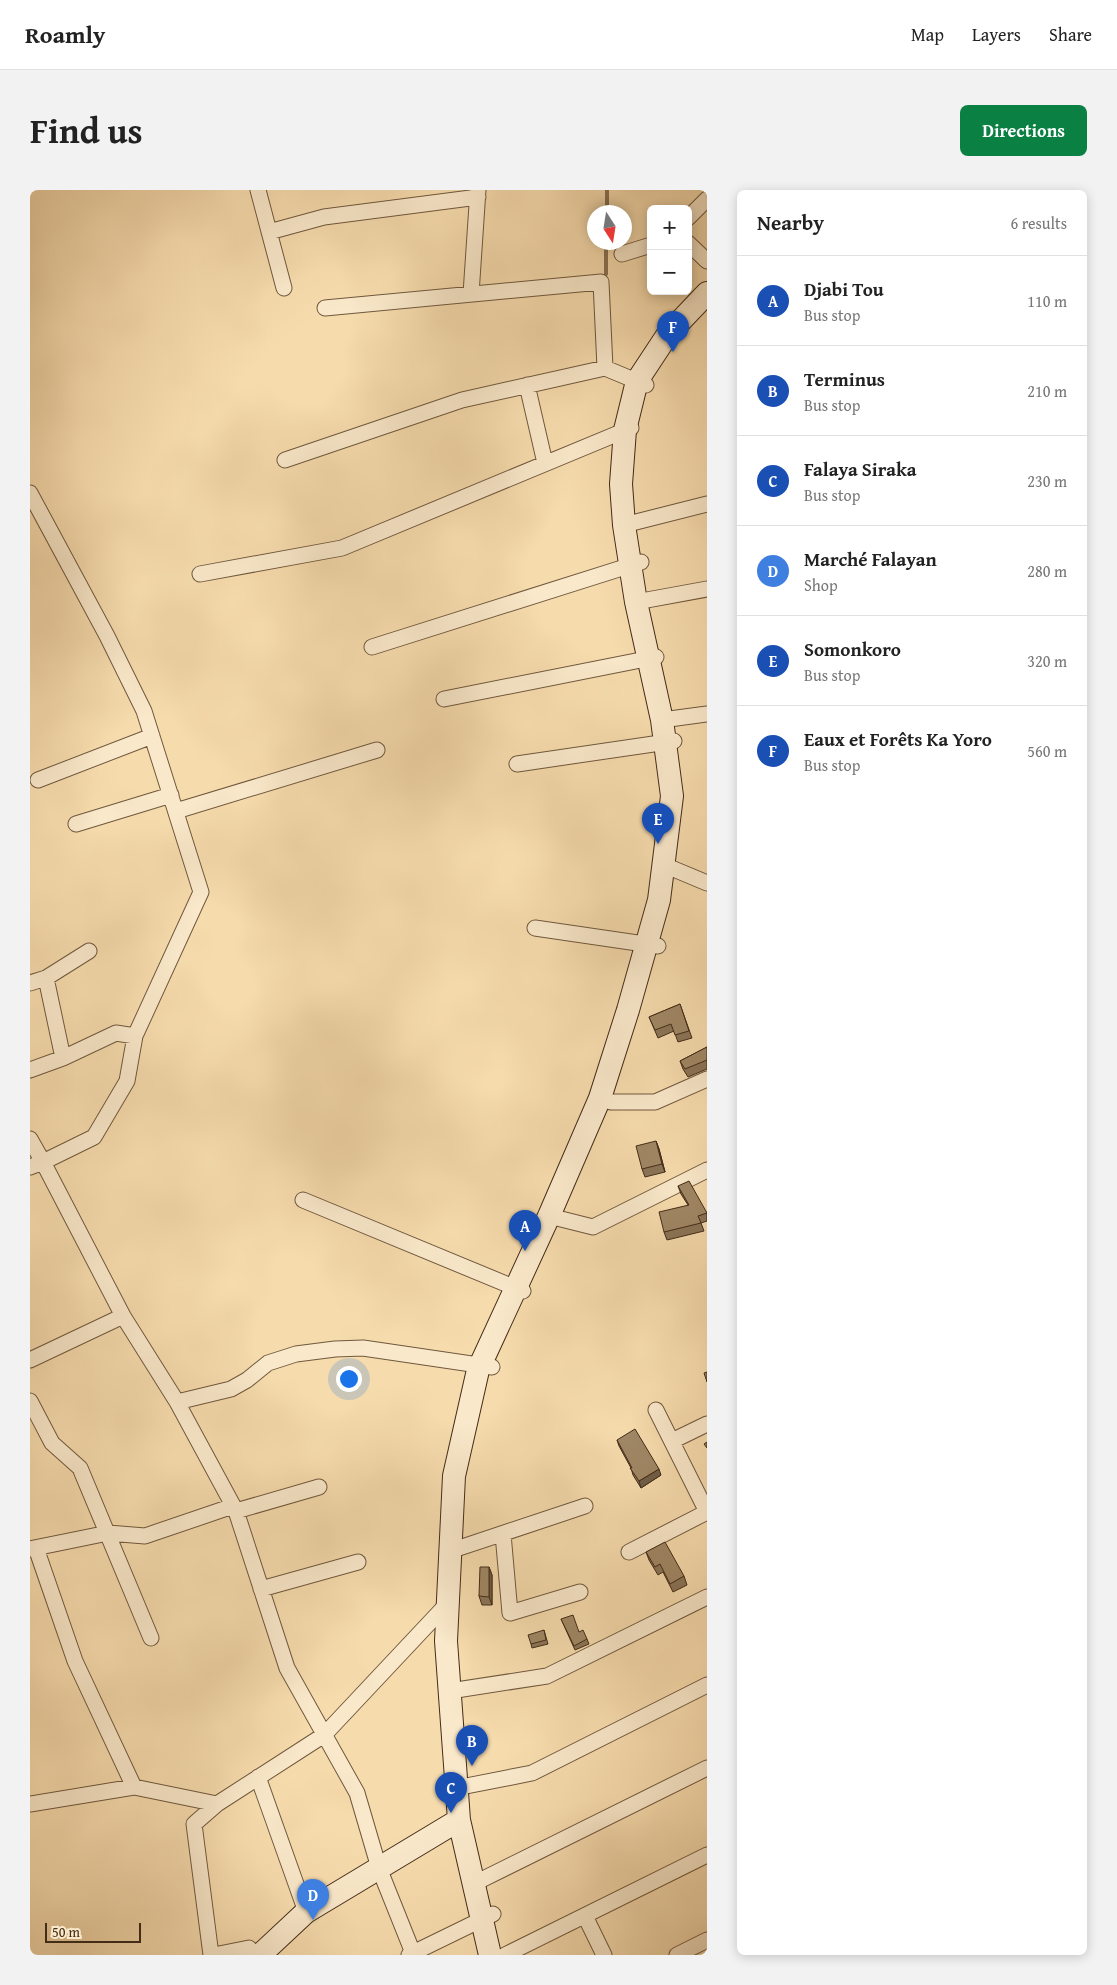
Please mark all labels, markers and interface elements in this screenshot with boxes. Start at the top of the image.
text: Roamly [25,17,105,52]
text: Map [911,21,944,48]
text: Layers [972,21,1021,48]
text: Share [1049,21,1092,48]
text: Find us [30,105,143,156]
button: Directions [960,105,1087,156]
north arrow [587,205,632,250]
map controls [647,205,692,295]
button: + [647,205,692,250]
text: Nearby [757,207,824,238]
text: 6 results [1010,211,1067,235]
button: − [647,250,692,295]
text: Djabi Tou [804,275,884,303]
text: A [768,289,778,313]
text: 110 m [1027,289,1067,313]
text: Bus stop [804,303,860,327]
pin: F [657,311,689,352]
text: Terminus [804,365,885,393]
text: B [768,379,778,403]
text: 210 m [1027,379,1067,403]
text: Bus stop [804,393,860,417]
text: Falaya Siraka [804,455,917,483]
text: C [768,469,778,493]
text: 230 m [1027,469,1067,493]
text: Bus stop [804,483,860,507]
text: Marché Falayan [804,545,937,573]
text: D [768,559,778,583]
text: 280 m [1027,559,1067,583]
text: Shop [804,573,838,597]
text: Somonkoro [804,635,901,663]
text: E [769,649,777,673]
text: 320 m [1027,649,1067,673]
text: Bus stop [804,663,860,687]
text: Eaux et Forêts Ka Yoro [804,725,992,753]
text: F [769,739,777,763]
text: 560 m [1027,739,1067,763]
text: Bus stop [804,753,860,777]
pin: E [642,803,674,844]
pin: A [509,1210,541,1251]
your location [336,1366,362,1392]
pin: B [456,1725,488,1766]
pin: C [435,1772,467,1813]
pin: D [297,1879,329,1920]
scale bar [45,1920,141,1943]
text: 50 m [52,1922,80,1942]

